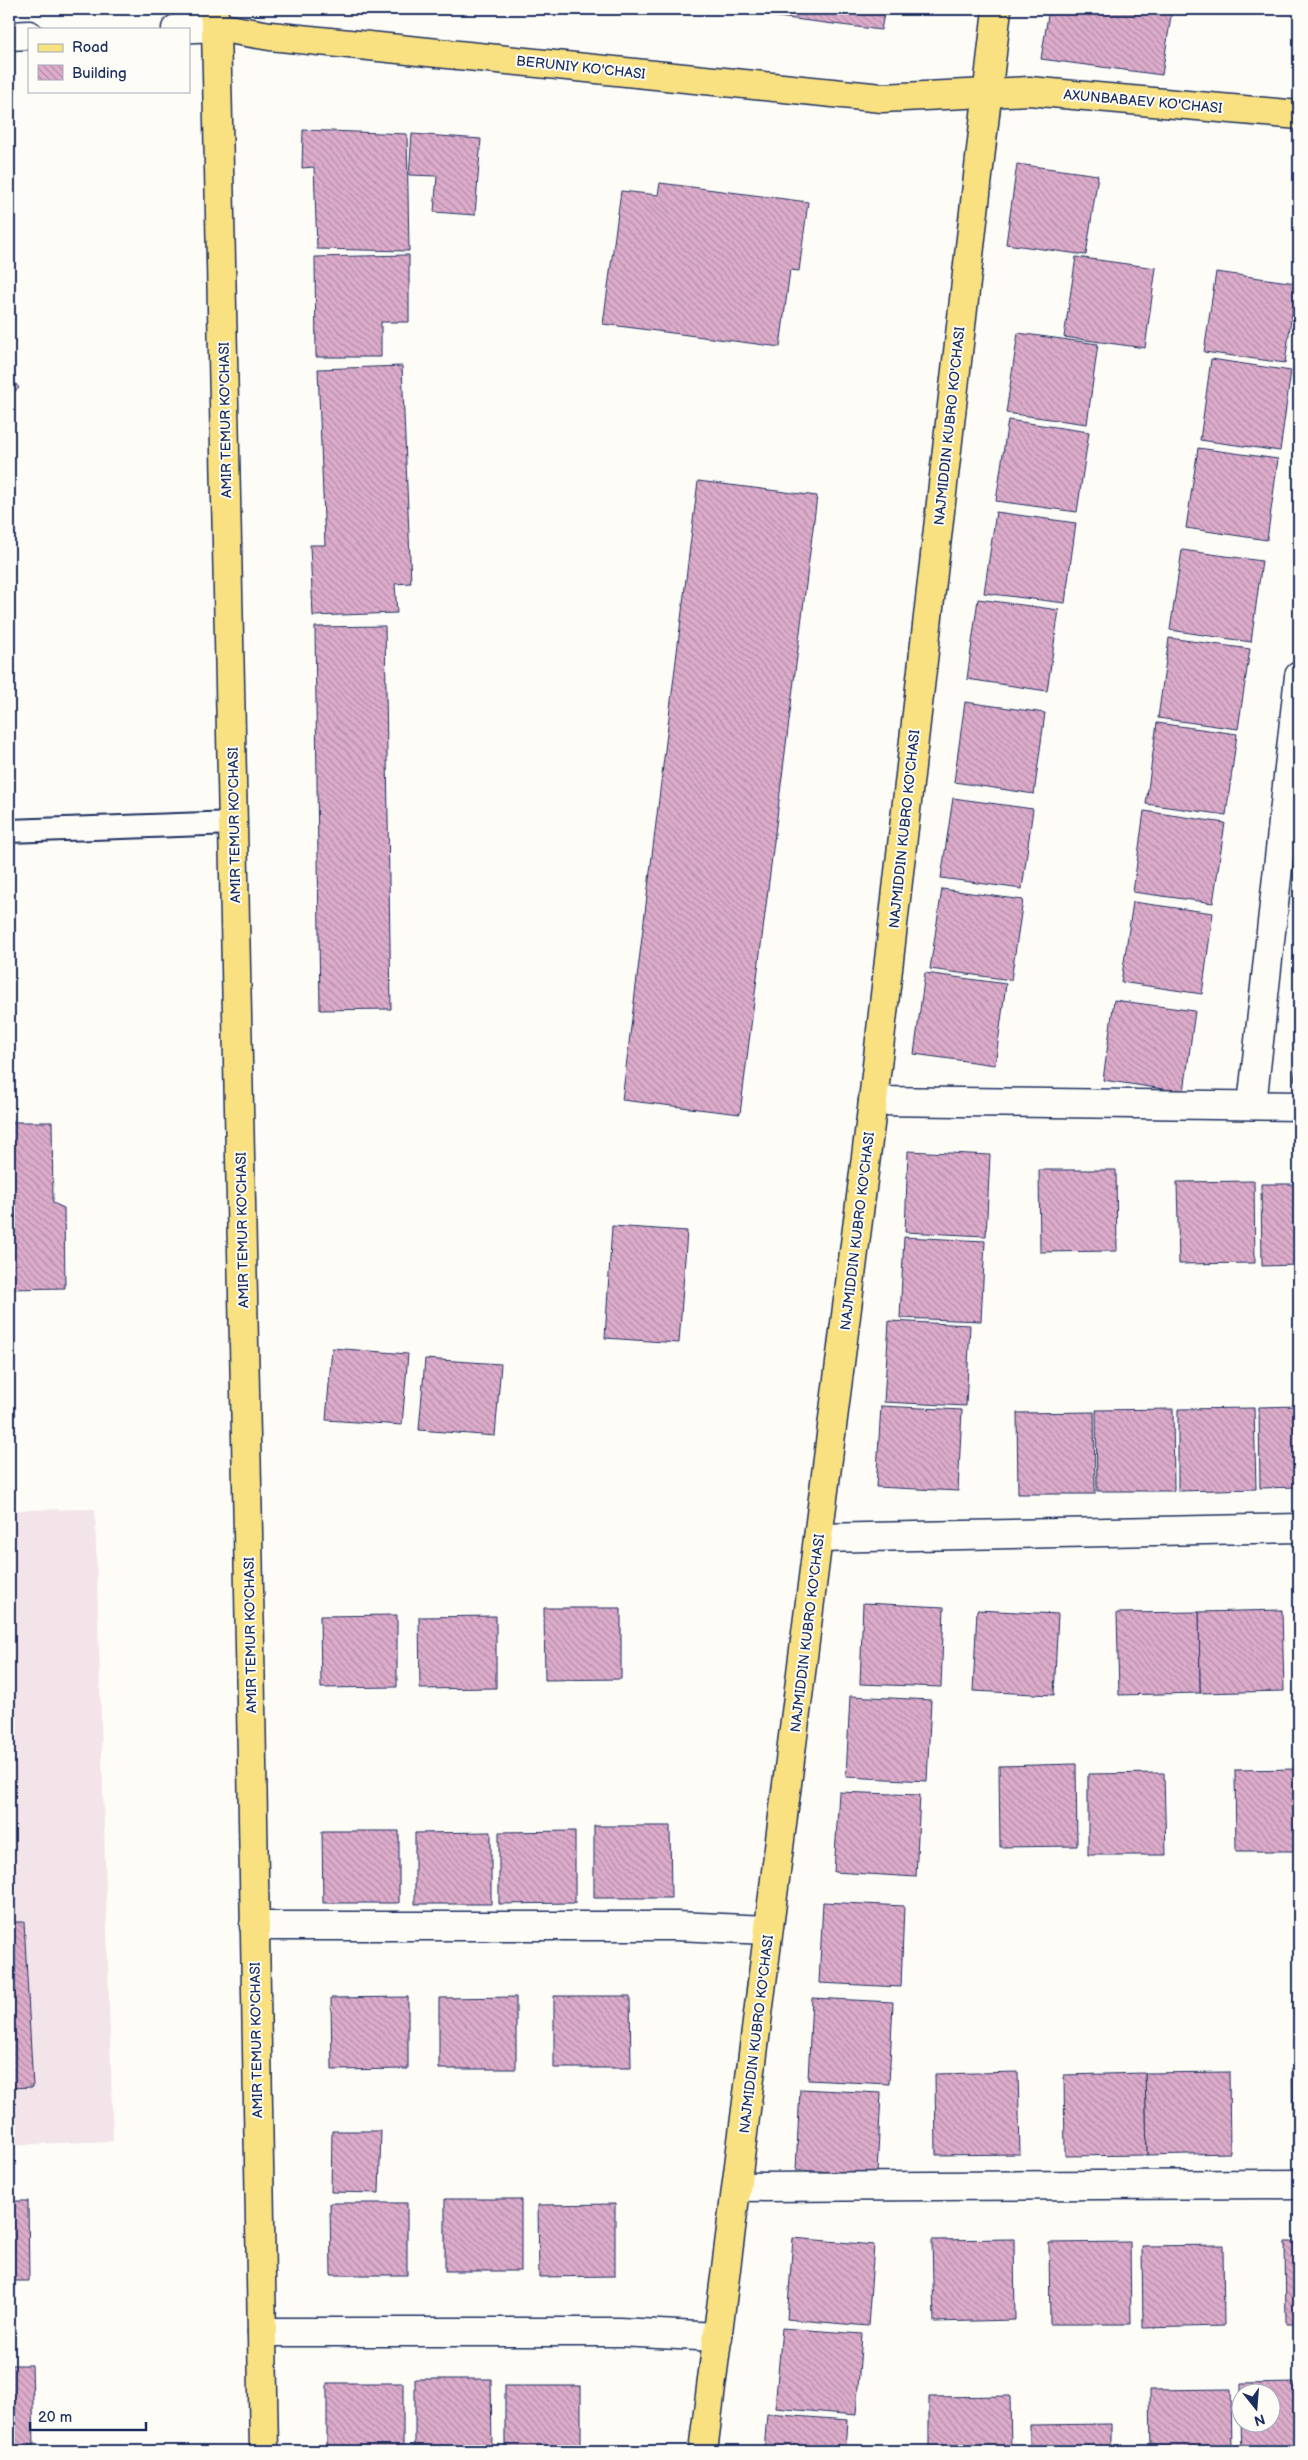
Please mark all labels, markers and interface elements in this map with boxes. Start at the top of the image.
legend [28,28,190,92]
text: Road [72,38,108,57]
street label: BERUNIY KO'CHASI [515,52,647,83]
text: Building [72,64,127,83]
street label: AXUNBABAEV KO'CHASI [1063,86,1223,117]
street label: NAJMIDDIN KUBRO KO'CHASI [931,326,968,526]
street label: AMIR TEMUR KO'CHASI [216,342,235,498]
street label: NAJMIDDIN KUBRO KO'CHASI [886,729,923,929]
street label: AMIR TEMUR KO'CHASI [225,747,244,903]
street label: NAJMIDDIN KUBRO KO'CHASI [837,1131,878,1331]
street label: AMIR TEMUR KO'CHASI [233,1152,252,1308]
street label: NAJMIDDIN KUBRO KO'CHASI [787,1533,828,1733]
street label: AMIR TEMUR KO'CHASI [241,1557,260,1713]
street label: NAJMIDDIN KUBRO KO'CHASI [736,1934,777,2134]
street label: AMIR TEMUR KO'CHASI [247,1962,266,2118]
north arrow [1230,2382,1280,2432]
scale bar [30,2400,146,2432]
text: 20 m [38,2408,72,2427]
text: N [1252,2410,1267,2430]

